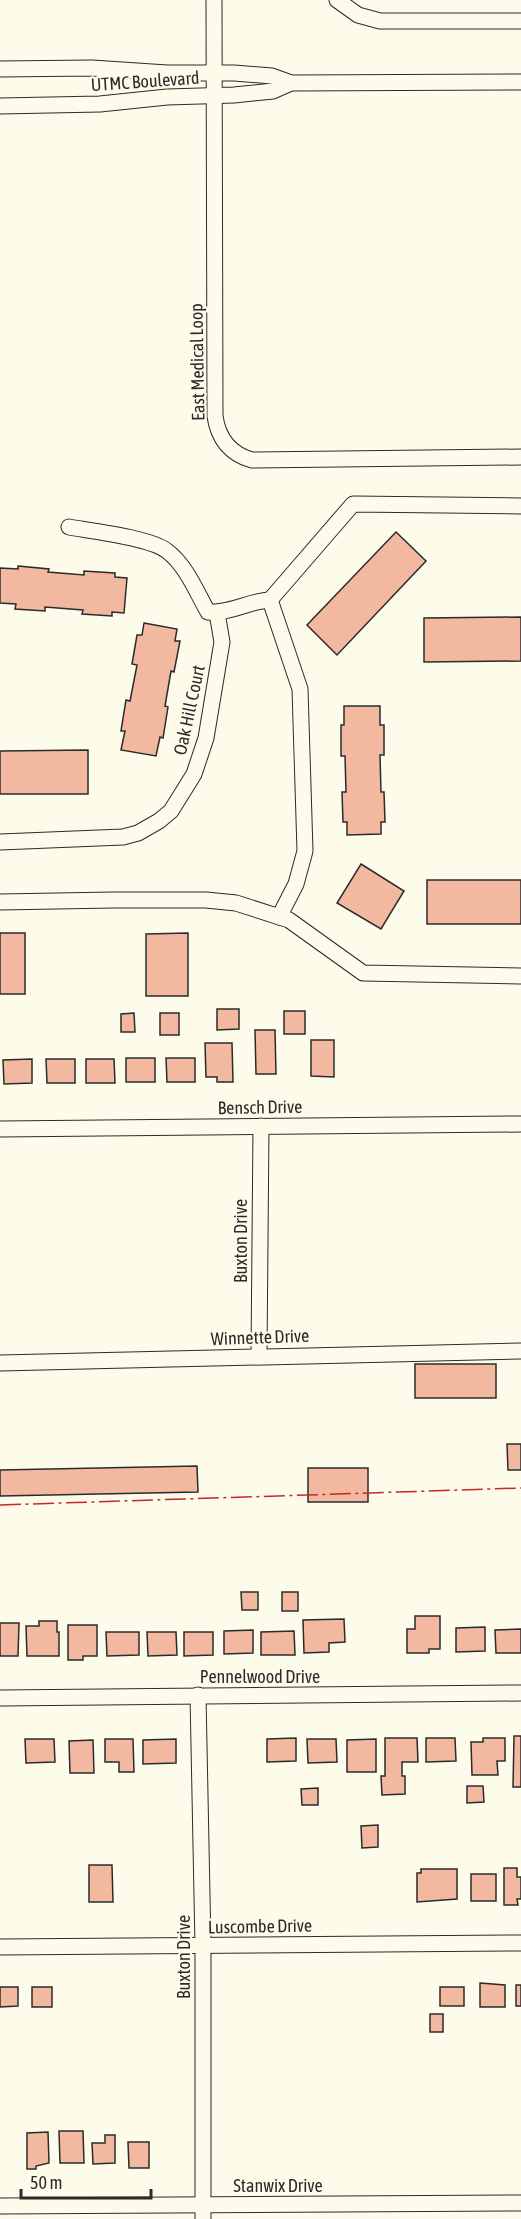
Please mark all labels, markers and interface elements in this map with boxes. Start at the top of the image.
street label: UTMC Boulevard [90,67,200,95]
street label: East Medical Loop [185,303,209,421]
street label: Oak Hill Court [169,663,209,757]
street label: Bensch Drive [218,1096,302,1118]
street label: Buxton Drive [230,1199,251,1283]
street label: Winnette Drive [210,1325,310,1349]
street label: Pennelwood Drive [200,1666,320,1687]
street label: Buxton Drive [173,1915,194,1999]
street label: Luscombe Drive [208,1915,312,1937]
scale bar [21,2162,152,2200]
text: 50 m [30,2172,62,2193]
street label: Stanwix Drive [233,2175,323,2196]

